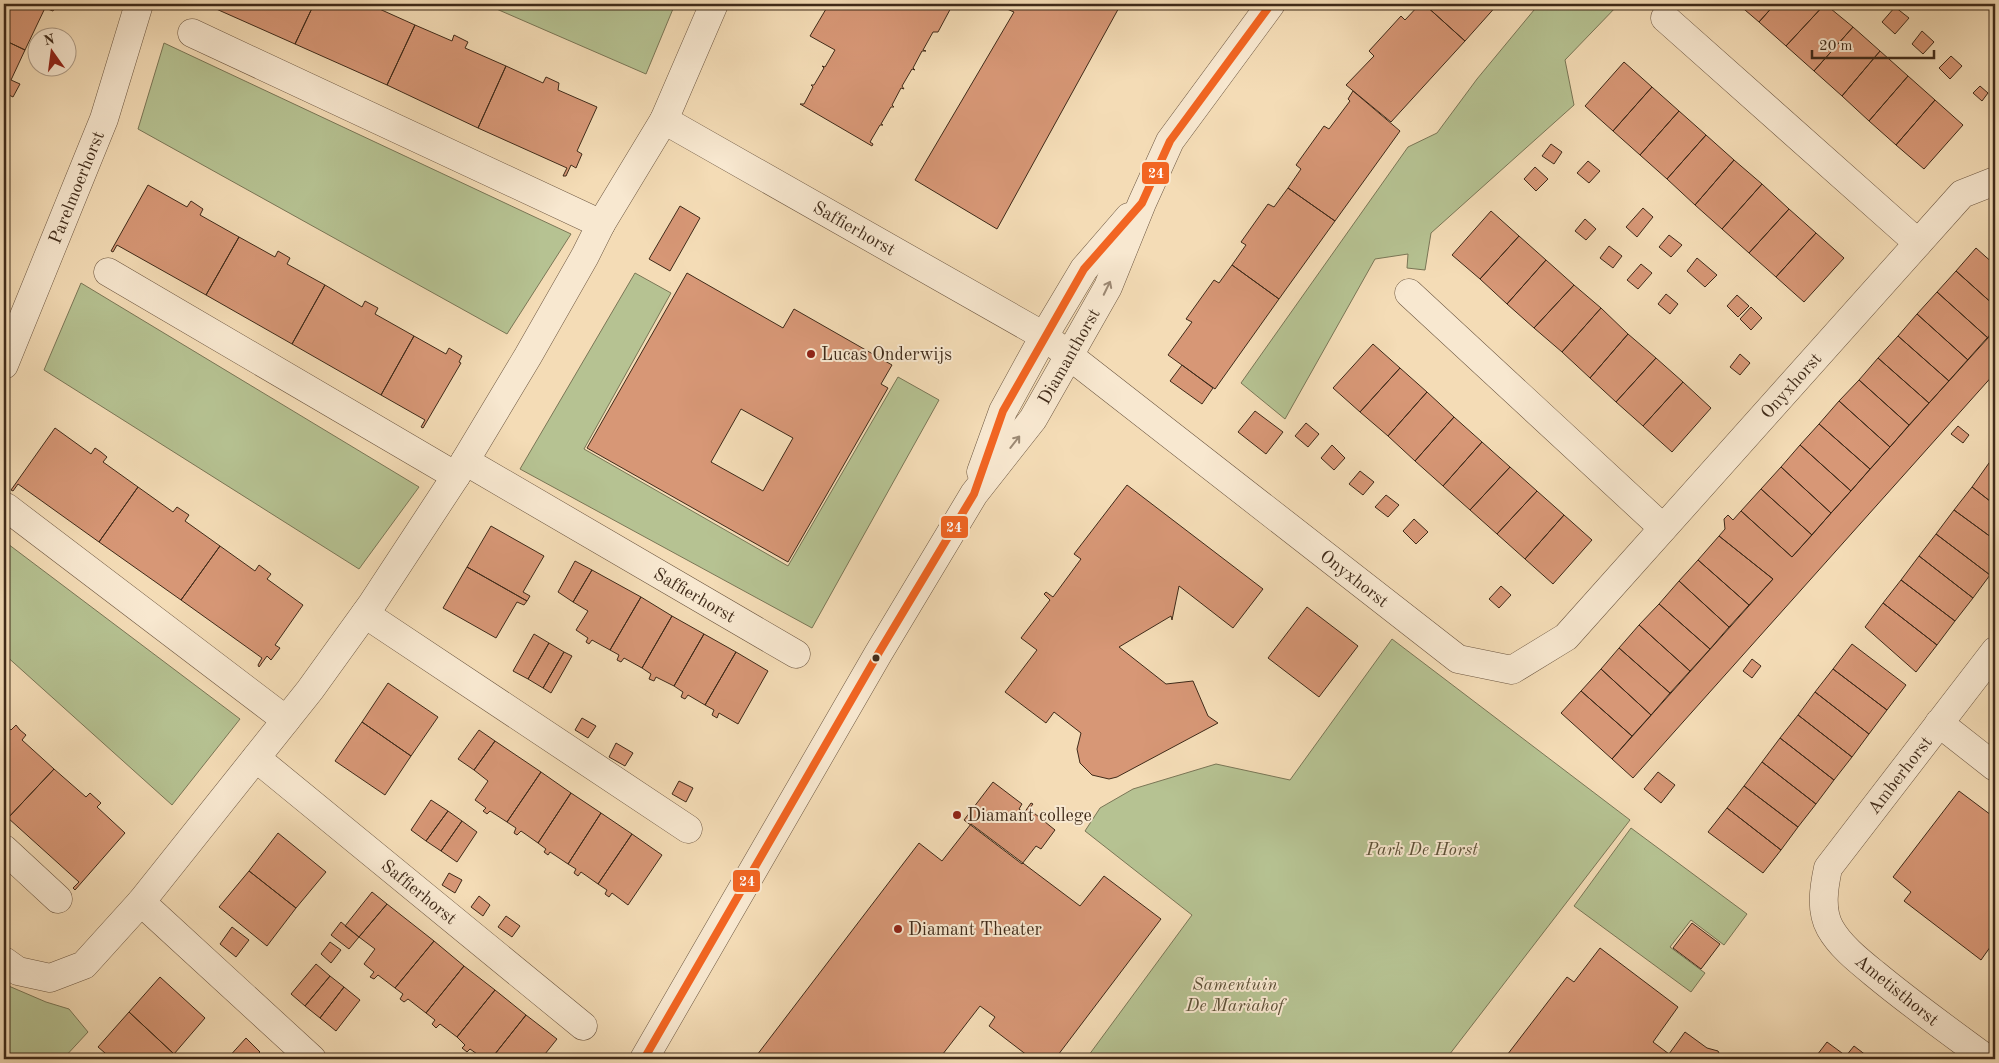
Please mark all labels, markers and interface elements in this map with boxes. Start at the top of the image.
north arrow [28,28,78,78]
scale bar [1812,28,1934,60]
text: N [42,32,56,48]
text: 20 m [1819,39,1853,54]
street label: Parelmoerhorst [46,129,108,247]
line badge: 24 [1141,161,1170,185]
text: 24 [1148,167,1164,181]
street label: Saffierhorst [810,199,898,260]
one-way arrow [1103,281,1112,296]
street label: Diamanthorst [1035,306,1104,408]
place label: Lucas Onderwijs [821,346,952,364]
marker: Lucas Onderwijs [805,348,817,360]
street label: Onyxhorst [1758,350,1825,422]
one-way arrow [1009,436,1020,449]
line badge: 24 [940,515,969,539]
text: 24 [946,521,962,535]
street label: Onyxhorst [1316,547,1392,611]
street label: Saffierhorst [650,565,738,627]
unlabelled marker [871,653,881,663]
street label: Amberhorst [1865,733,1936,818]
place label: Diamant college [967,807,1092,825]
marker: Diamant college [951,809,963,821]
park label: Park De Horst [1365,841,1478,859]
street label: Saffierhorst [377,857,460,928]
line badge: 24 [732,869,761,893]
text: 24 [739,875,755,889]
place label: Diamant Theater [908,921,1042,939]
marker: Diamant Theater [892,923,904,935]
street label: Ametisthorst [1851,952,1942,1030]
park label: Samentuin De Mariahof [1185,976,1287,1015]

